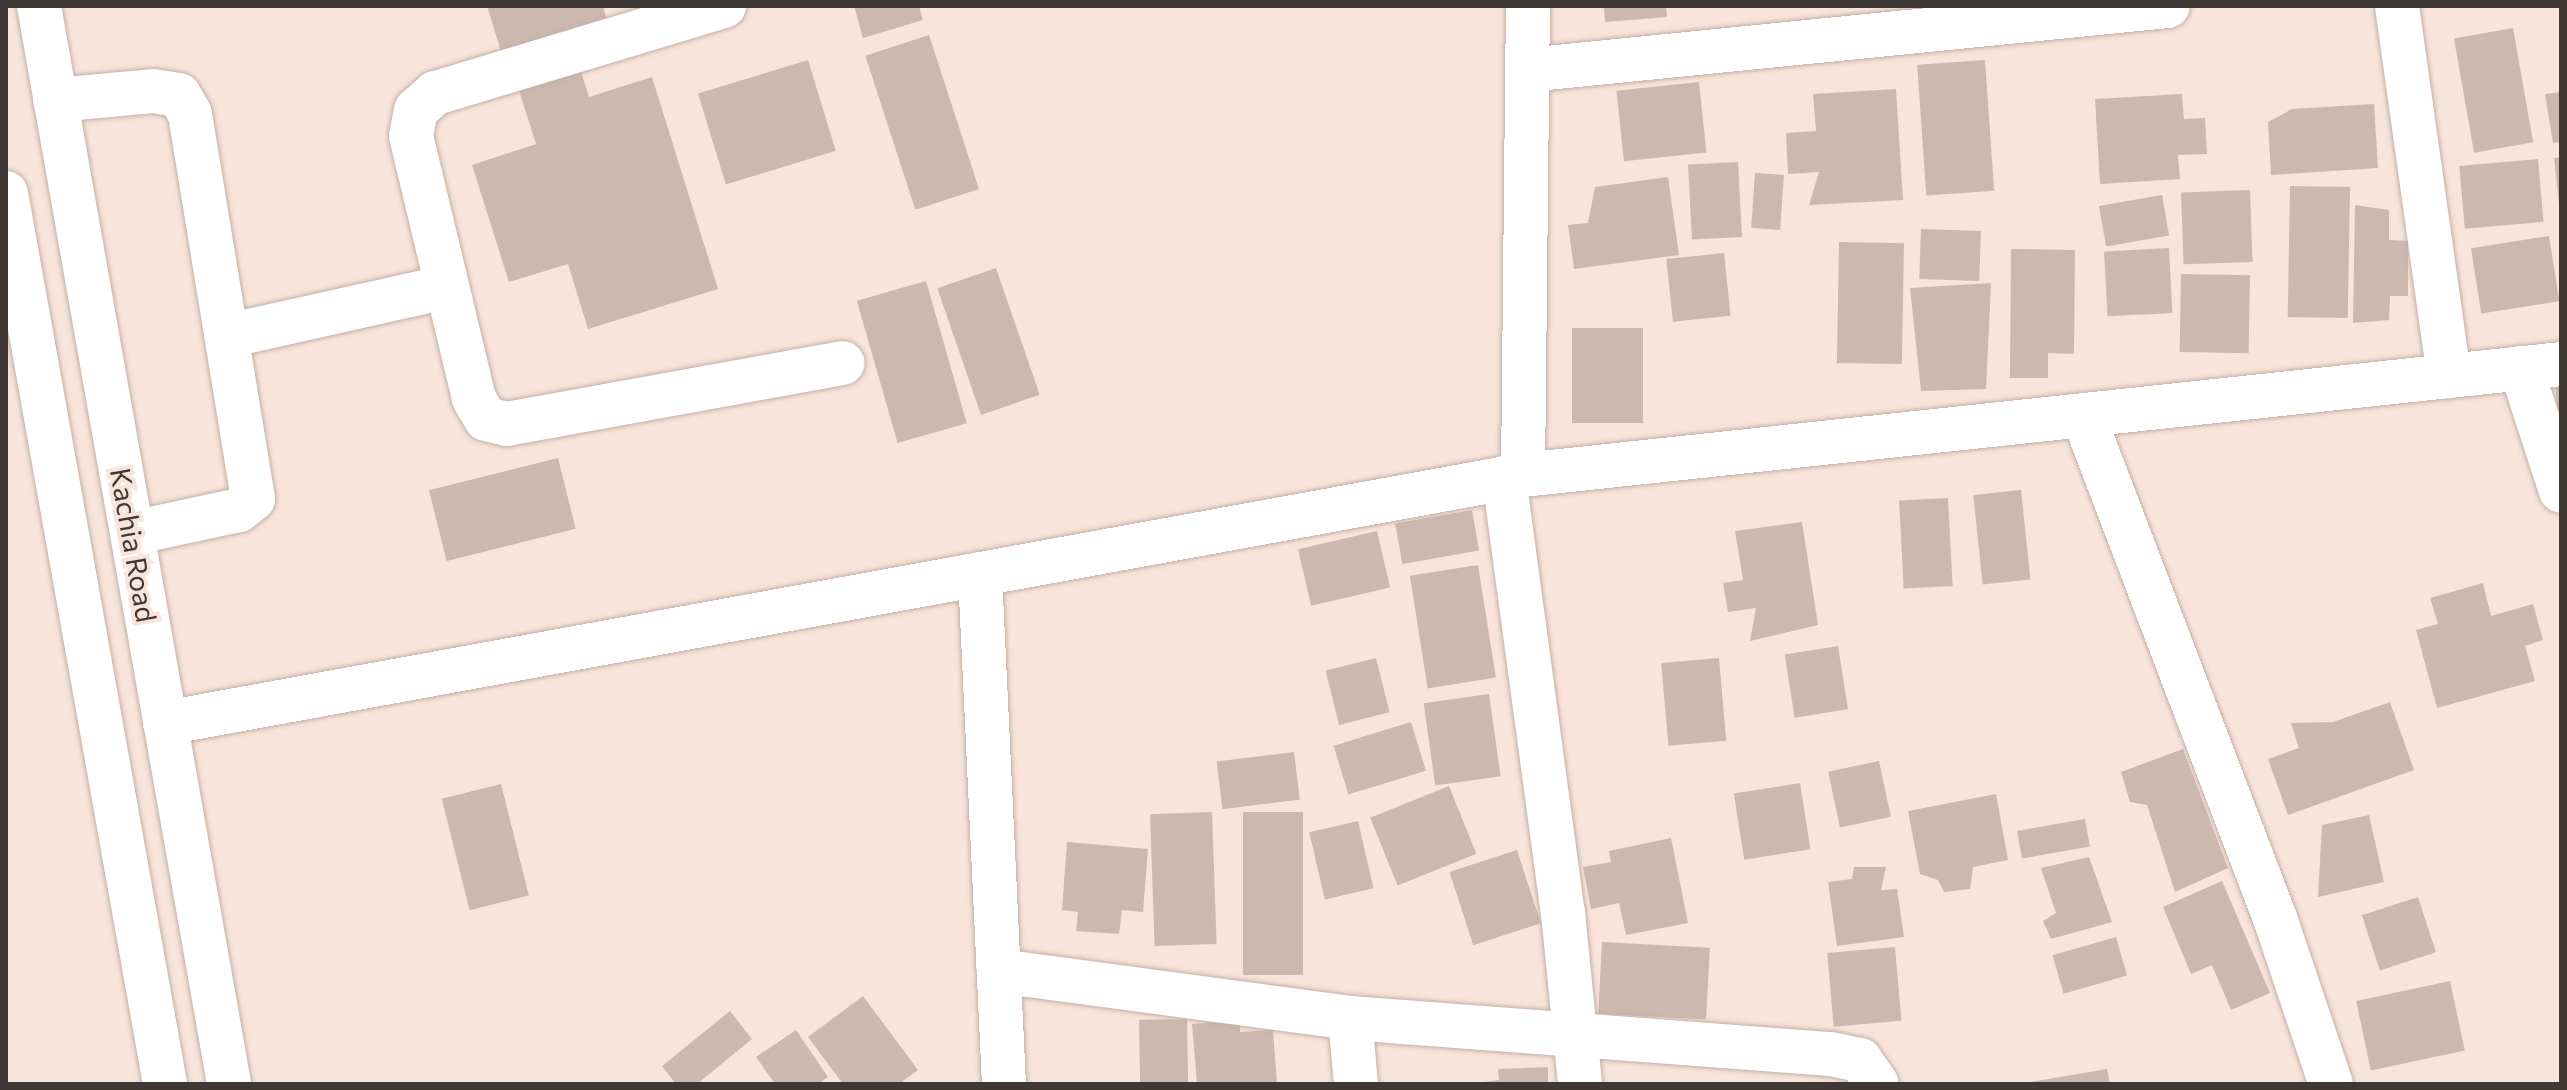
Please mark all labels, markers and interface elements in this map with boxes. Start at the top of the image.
street label: Kachia Road [104,465,164,625]

